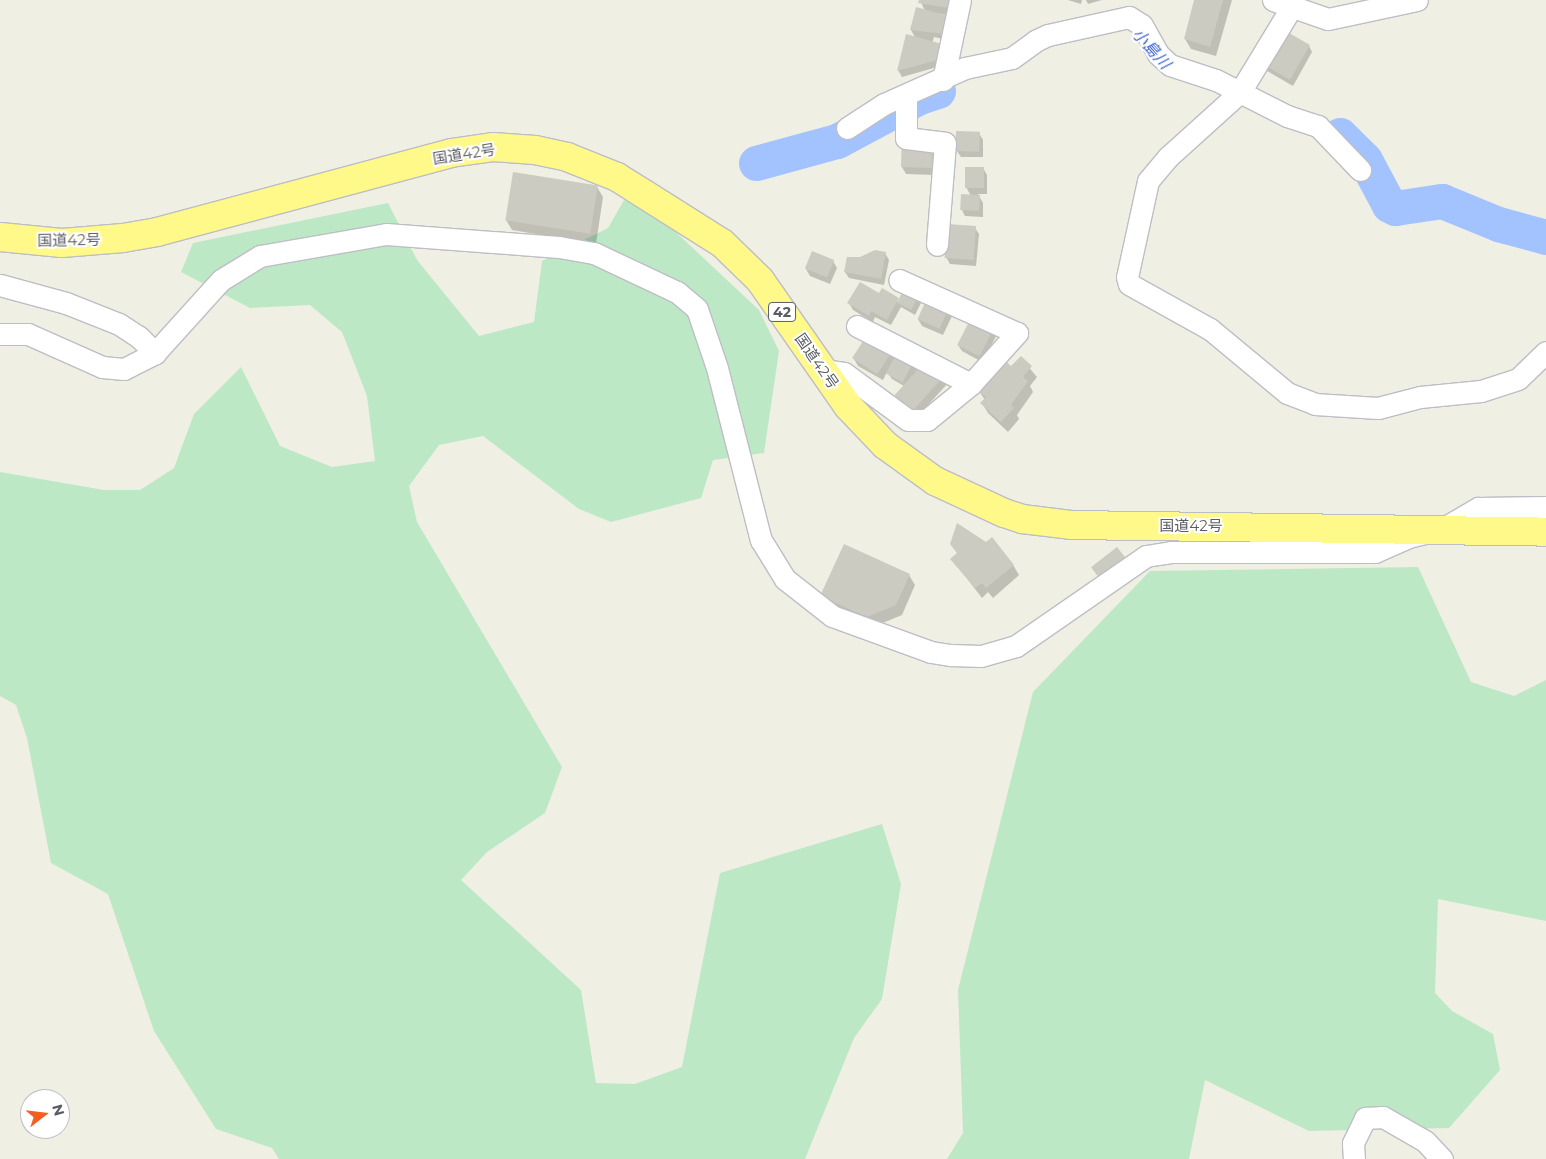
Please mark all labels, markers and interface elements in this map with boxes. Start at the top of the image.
water label: 小島川 [1128,25,1174,73]
street label: 国道42号 [431,140,497,168]
street label: 国道42号 [37,230,101,250]
road number: 42 [767,300,797,324]
street label: 国道42号 [791,330,843,392]
street label: 国道42号 [1159,517,1223,535]
north arrow [20,1089,70,1139]
text: N [48,1102,69,1118]

